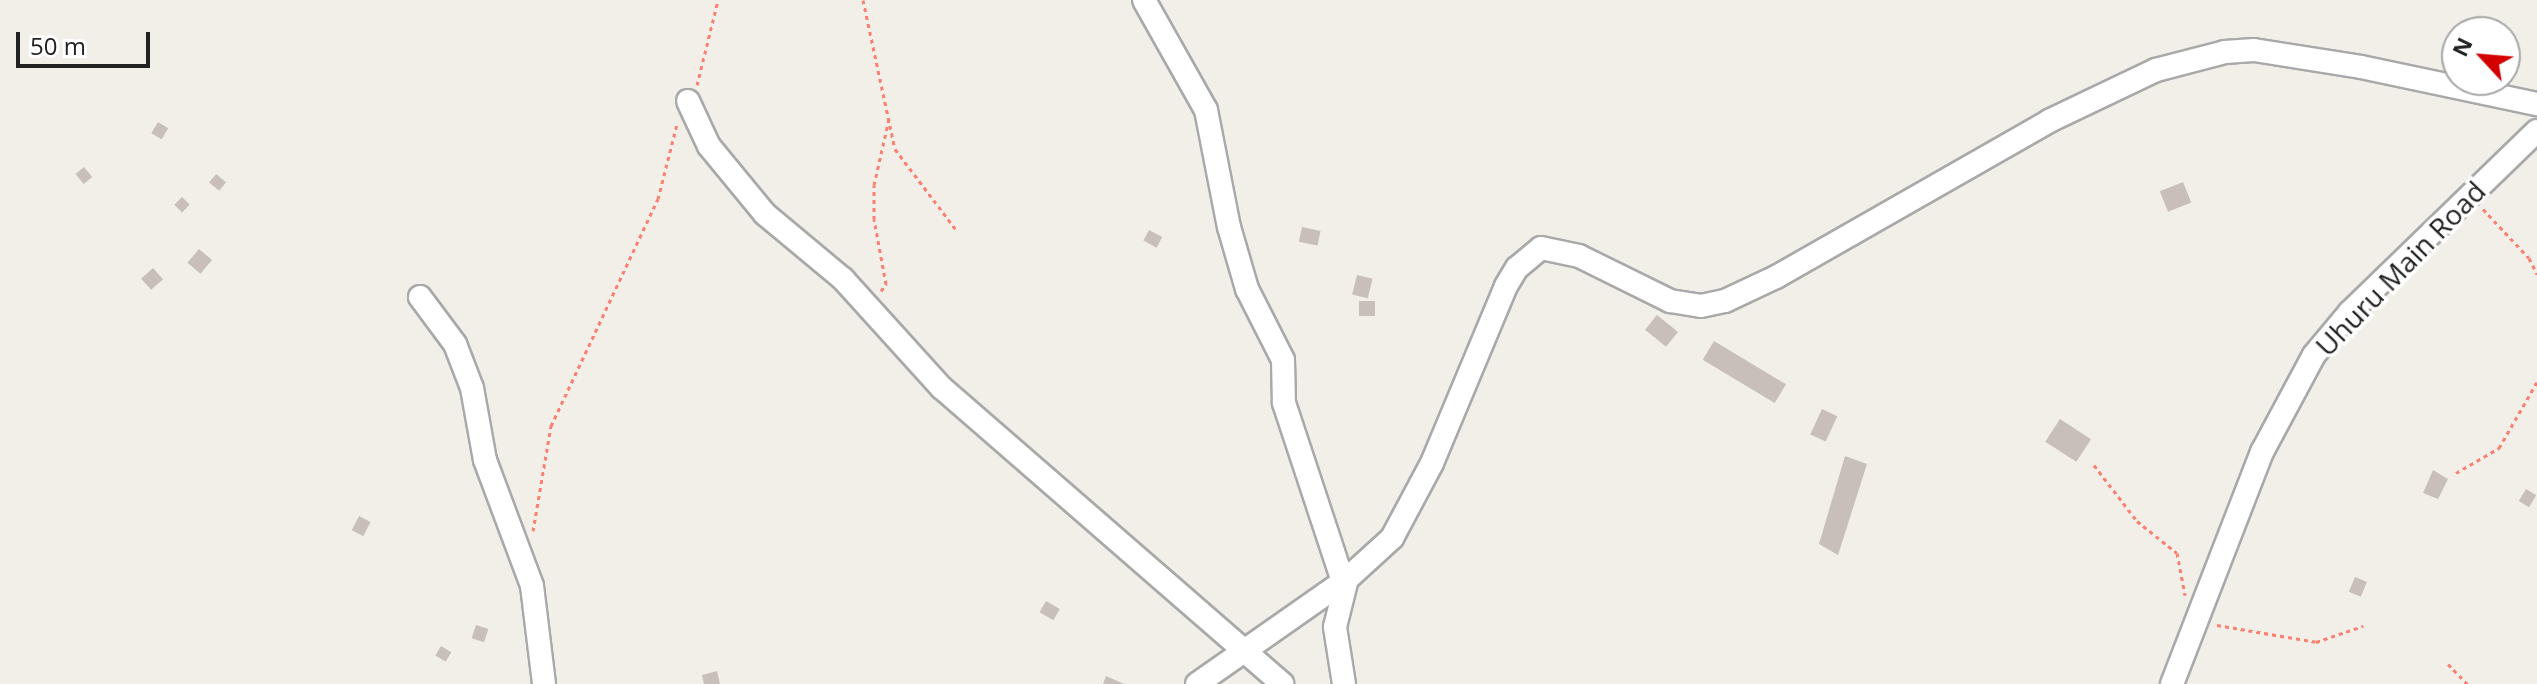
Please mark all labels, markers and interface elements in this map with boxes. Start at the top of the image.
scale bar [20,16,154,66]
north arrow [2441,16,2521,96]
text: 50 m [30,29,86,62]
text: N [2444,32,2479,61]
street label: Uhuru Main Road [2308,174,2492,362]

